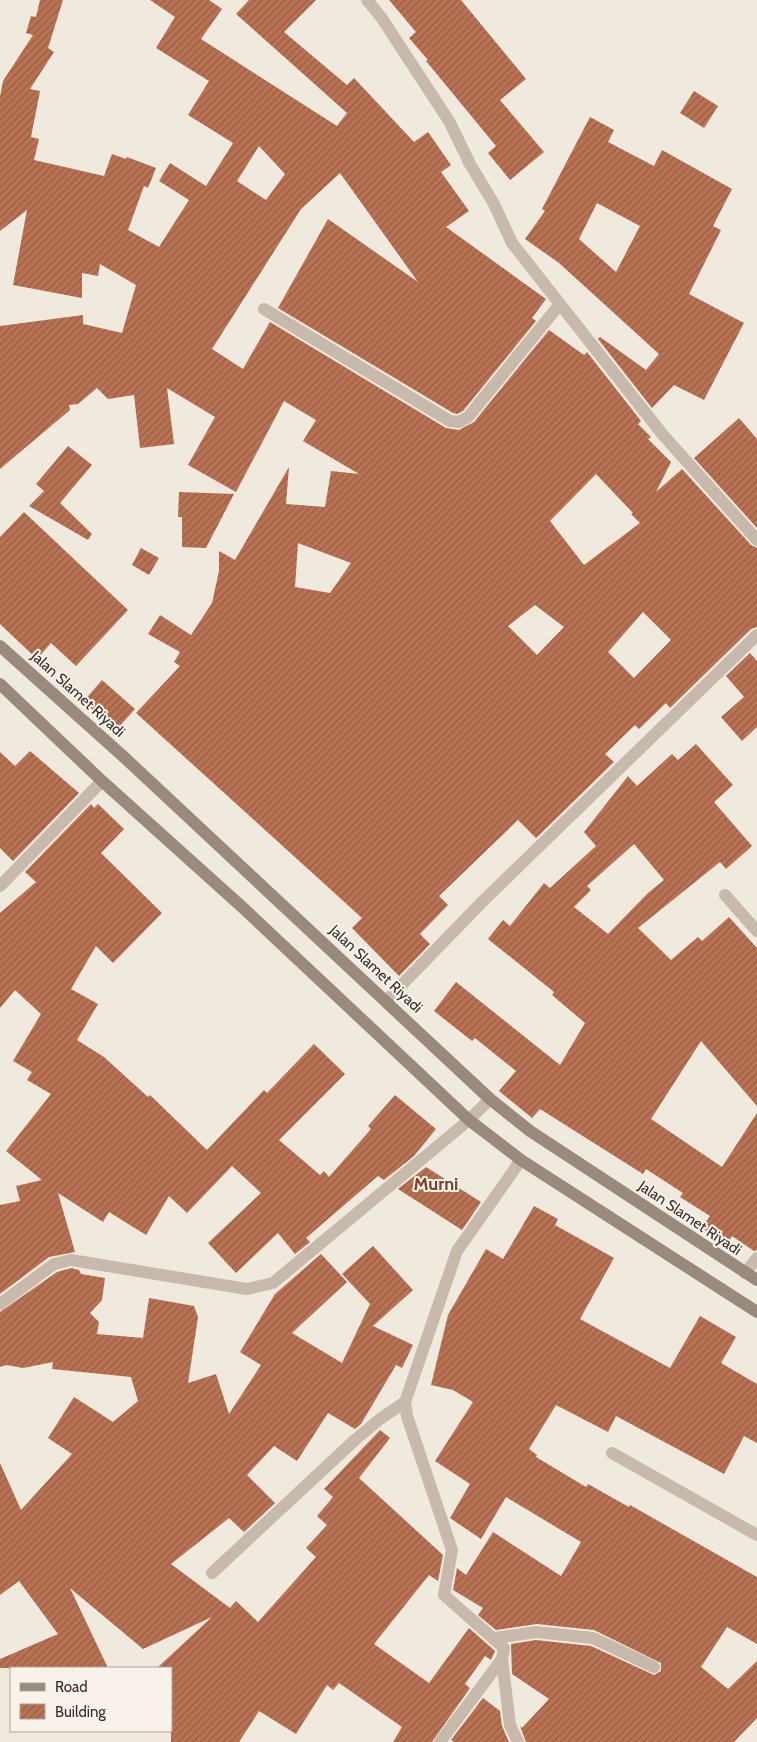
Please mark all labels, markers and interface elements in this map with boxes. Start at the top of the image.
street label: Jalan Slamet Riyadi [27,646,129,741]
street label: Jalan Slamet Riyadi [325,921,426,1017]
district label: Murni [414,1173,458,1195]
street label: Jalan Slamet Riyadi [634,1176,745,1259]
legend [10,1667,172,1732]
text: Road [55,1678,88,1696]
text: Building [55,1703,106,1721]

